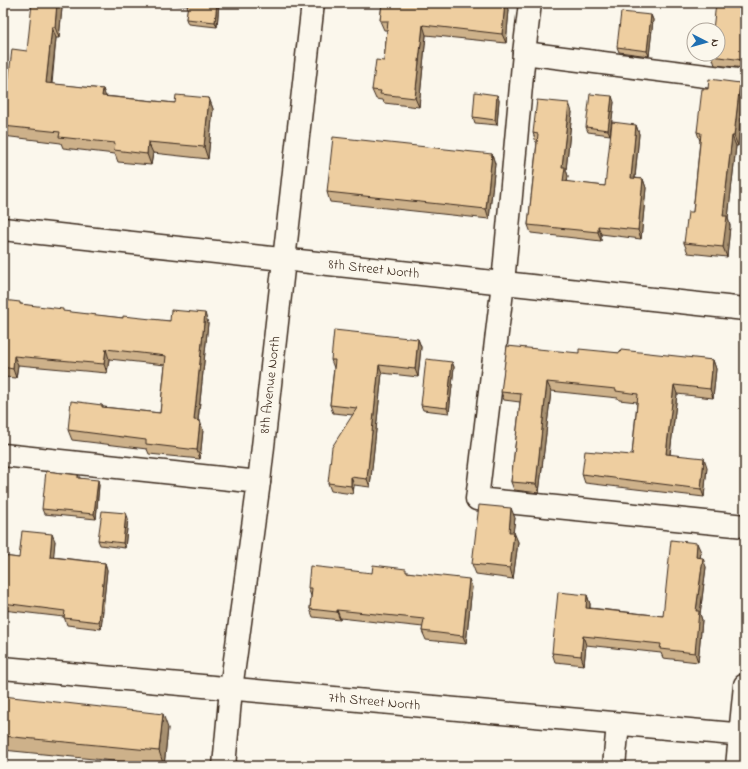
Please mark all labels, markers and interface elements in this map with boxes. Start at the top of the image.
north arrow [686,22,726,62]
text: N [707,38,723,47]
street label: 8th Street North [327,254,420,284]
street label: 8th Avenue North [254,335,286,435]
street label: 7th Street North [328,687,421,716]

